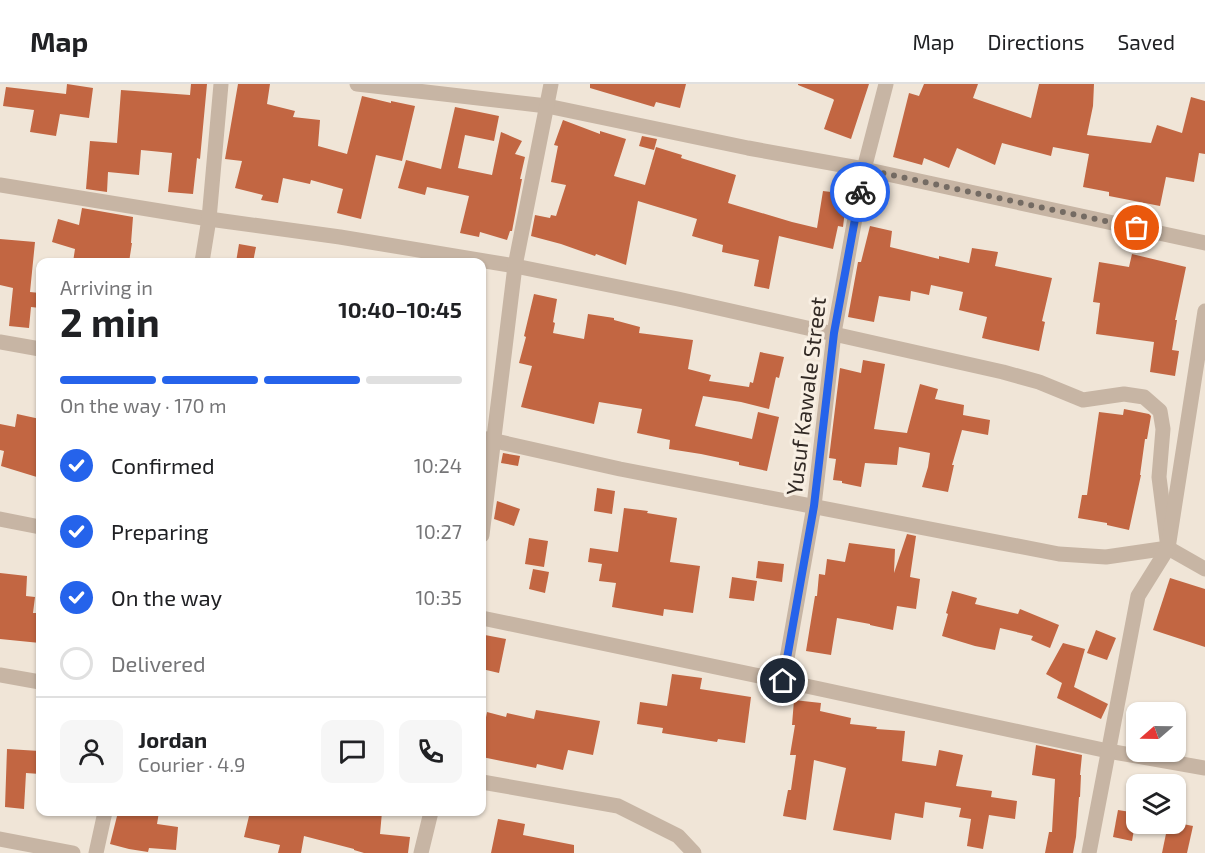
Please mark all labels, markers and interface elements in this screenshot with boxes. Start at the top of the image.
text: Map [30,24,88,58]
text: Map [912,29,955,54]
text: Directions [988,29,1084,54]
text: Saved [1117,29,1175,54]
courier [830,162,890,222]
icon: bike [844,176,877,209]
pin [1111,202,1162,253]
icon: bag [1120,211,1153,244]
text: Arriving in [60,275,153,299]
street label: Yusuf Kawale Street [780,295,830,497]
text: 10:40–10:45 [338,296,462,322]
text: 2 min [60,298,160,345]
text: On the way · 170 m [60,393,227,417]
icon: check [60,449,93,482]
text: Confirmed [111,452,215,478]
text: 10:24 [414,453,462,477]
icon: check [60,515,93,548]
text: Preparing [111,518,209,544]
text: 10:27 [416,519,462,543]
icon: check [60,581,93,614]
text: On the way [111,584,222,610]
text: 10:35 [415,585,462,609]
text: Delivered [111,650,206,676]
pin [757,655,808,706]
icon: home [766,664,799,697]
north arrow [1126,702,1186,762]
map controls [1126,702,1186,834]
button: person [60,720,123,783]
button: chat [321,720,384,783]
button: phone [399,720,462,783]
text: Jordan [138,726,207,752]
text: Courier · 4.9 [138,752,245,776]
button: layers [1126,774,1186,834]

